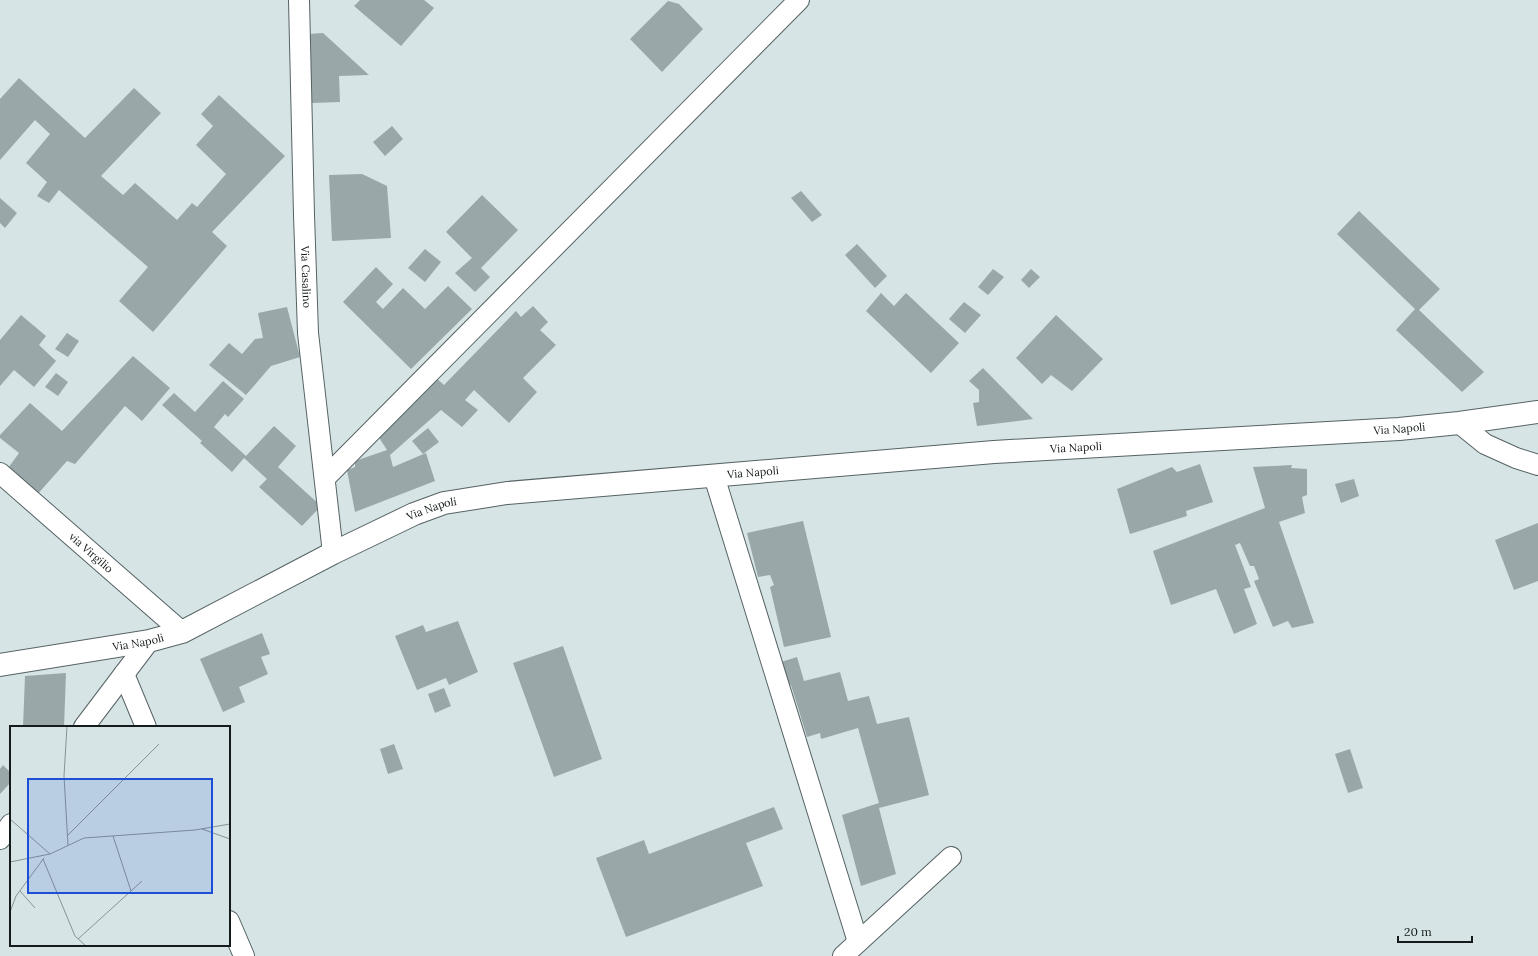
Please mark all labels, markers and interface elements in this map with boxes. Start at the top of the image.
street label: Via Casalino [298,245,314,308]
street label: Via Napoli [1372,419,1426,437]
street label: Via Napoli [1049,439,1102,456]
street label: Via Napoli [726,463,779,482]
street label: Via Napoli [403,494,457,524]
street label: via Virgilio [66,530,116,576]
street label: Via Napoli [111,630,165,654]
inset map [10,726,230,946]
scale bar [1398,918,1472,944]
text: 20 m [1404,924,1432,939]

